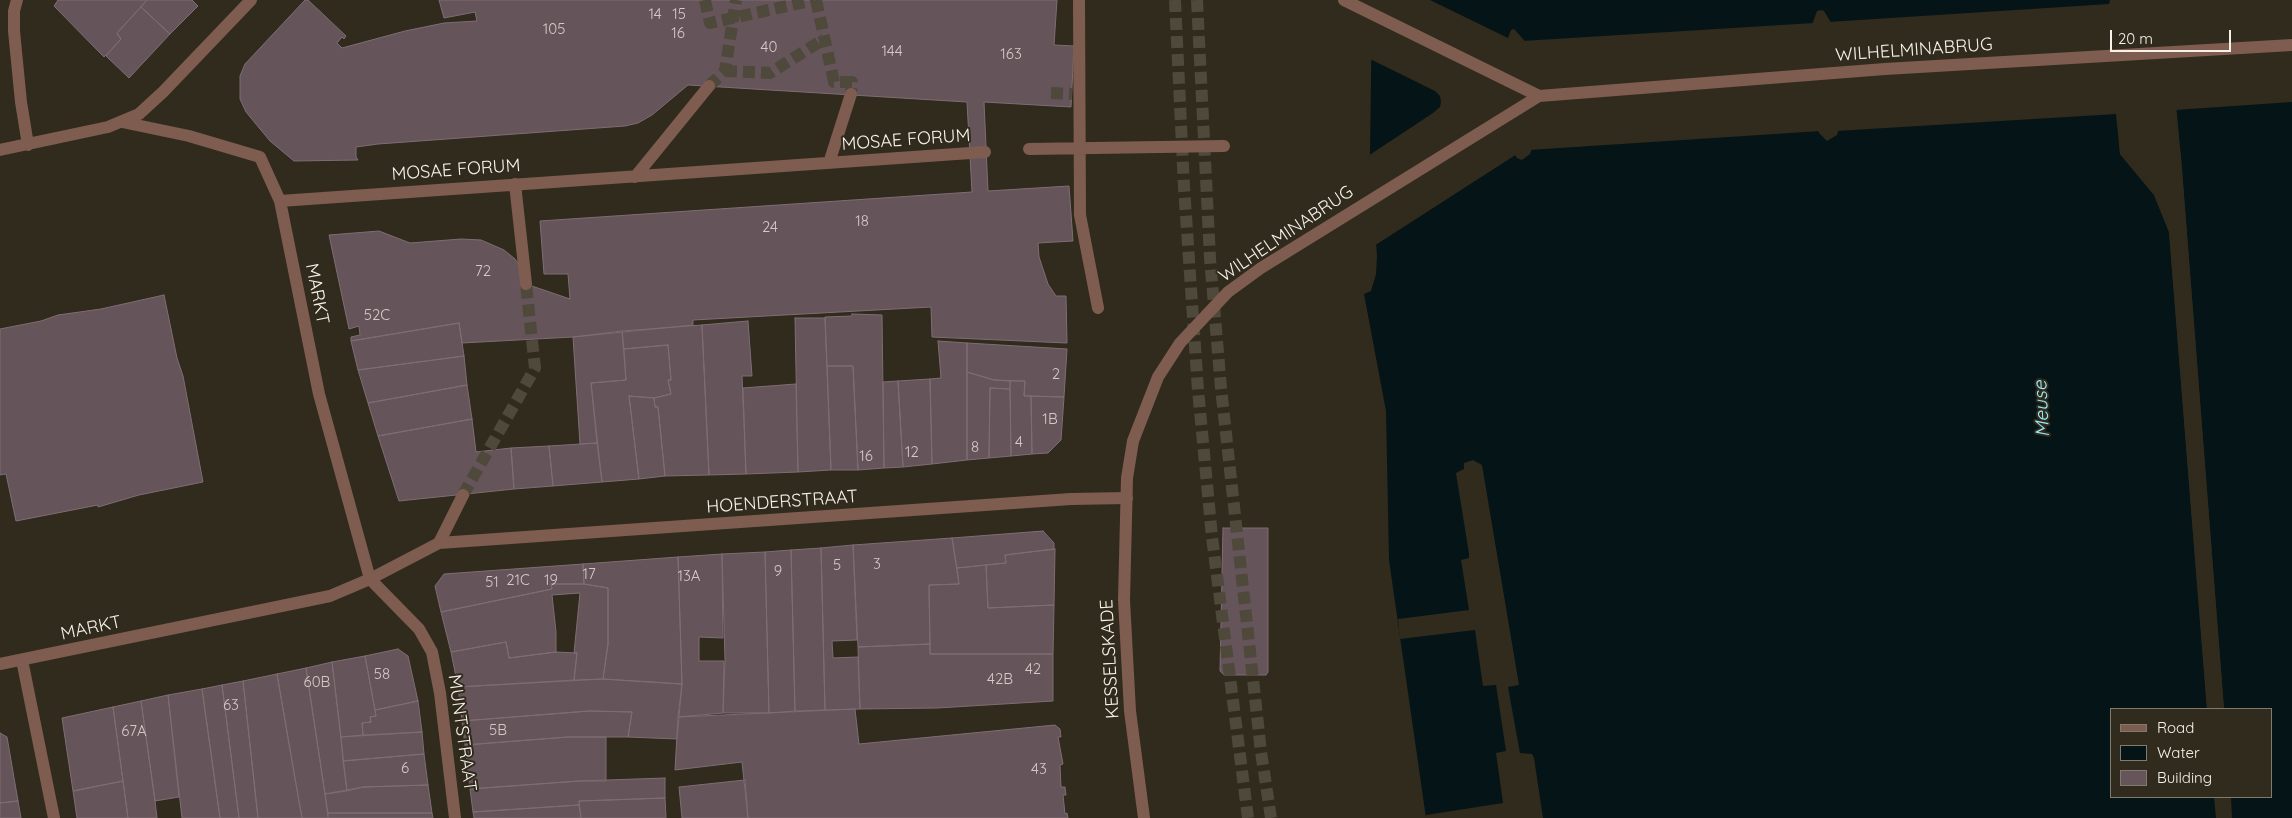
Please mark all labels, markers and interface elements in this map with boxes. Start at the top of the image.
house number: 14 [648,5,662,23]
house number: 15 [672,5,686,23]
house number: 105 [543,20,565,38]
scale bar [2112,20,2233,52]
house number: 16 [671,24,685,42]
text: 20 m [2118,29,2153,48]
street label: WILHELMINABRUG [1835,34,1993,66]
house number: 40 [761,38,777,56]
house number: 144 [881,42,903,60]
house number: 163 [1000,45,1022,63]
street label: MOSAE FORUM [841,125,971,155]
street label: MOSAE FORUM [391,155,521,185]
street label: WILHELMINABRUG [1215,181,1357,287]
house number: 18 [855,212,869,230]
house number: 24 [762,218,778,236]
street label: MARKT [301,262,333,326]
house number: 72 [475,262,491,280]
house number: 52C [364,306,390,324]
house number: 2 [1052,365,1060,383]
water label: Meuse [2029,380,2055,438]
house number: 1B [1042,410,1058,428]
house number: 4 [1015,433,1023,451]
house number: 8 [971,438,979,456]
house number: 12 [905,443,919,461]
house number: 16 [859,447,873,465]
street label: HOENDERSTRAAT [706,486,858,518]
house number: 3 [873,555,881,573]
house number: 5 [833,556,841,574]
house number: 9 [774,562,782,580]
house number: 17 [582,565,596,583]
house number: 13A [677,567,701,585]
house number: 21C [506,571,530,589]
house number: 19 [544,571,558,589]
house number: 51 [485,573,499,591]
street label: KESSELSKADE [1096,599,1124,719]
street label: MARKT [59,611,123,645]
house number: 42 [1025,660,1041,678]
house number: 58 [374,665,390,683]
house number: 42B [987,670,1013,688]
house number: 60B [304,673,330,691]
street label: MUNTSTRAAT [443,673,481,793]
house number: 63 [223,696,239,714]
legend [2110,708,2272,798]
text: Road [2157,718,2194,737]
house number: 5B [489,721,507,739]
house number: 67A [121,722,147,740]
text: Water [2157,743,2200,762]
house number: 6 [401,759,409,777]
house number: 43 [1031,760,1047,778]
text: Building [2157,768,2212,787]

